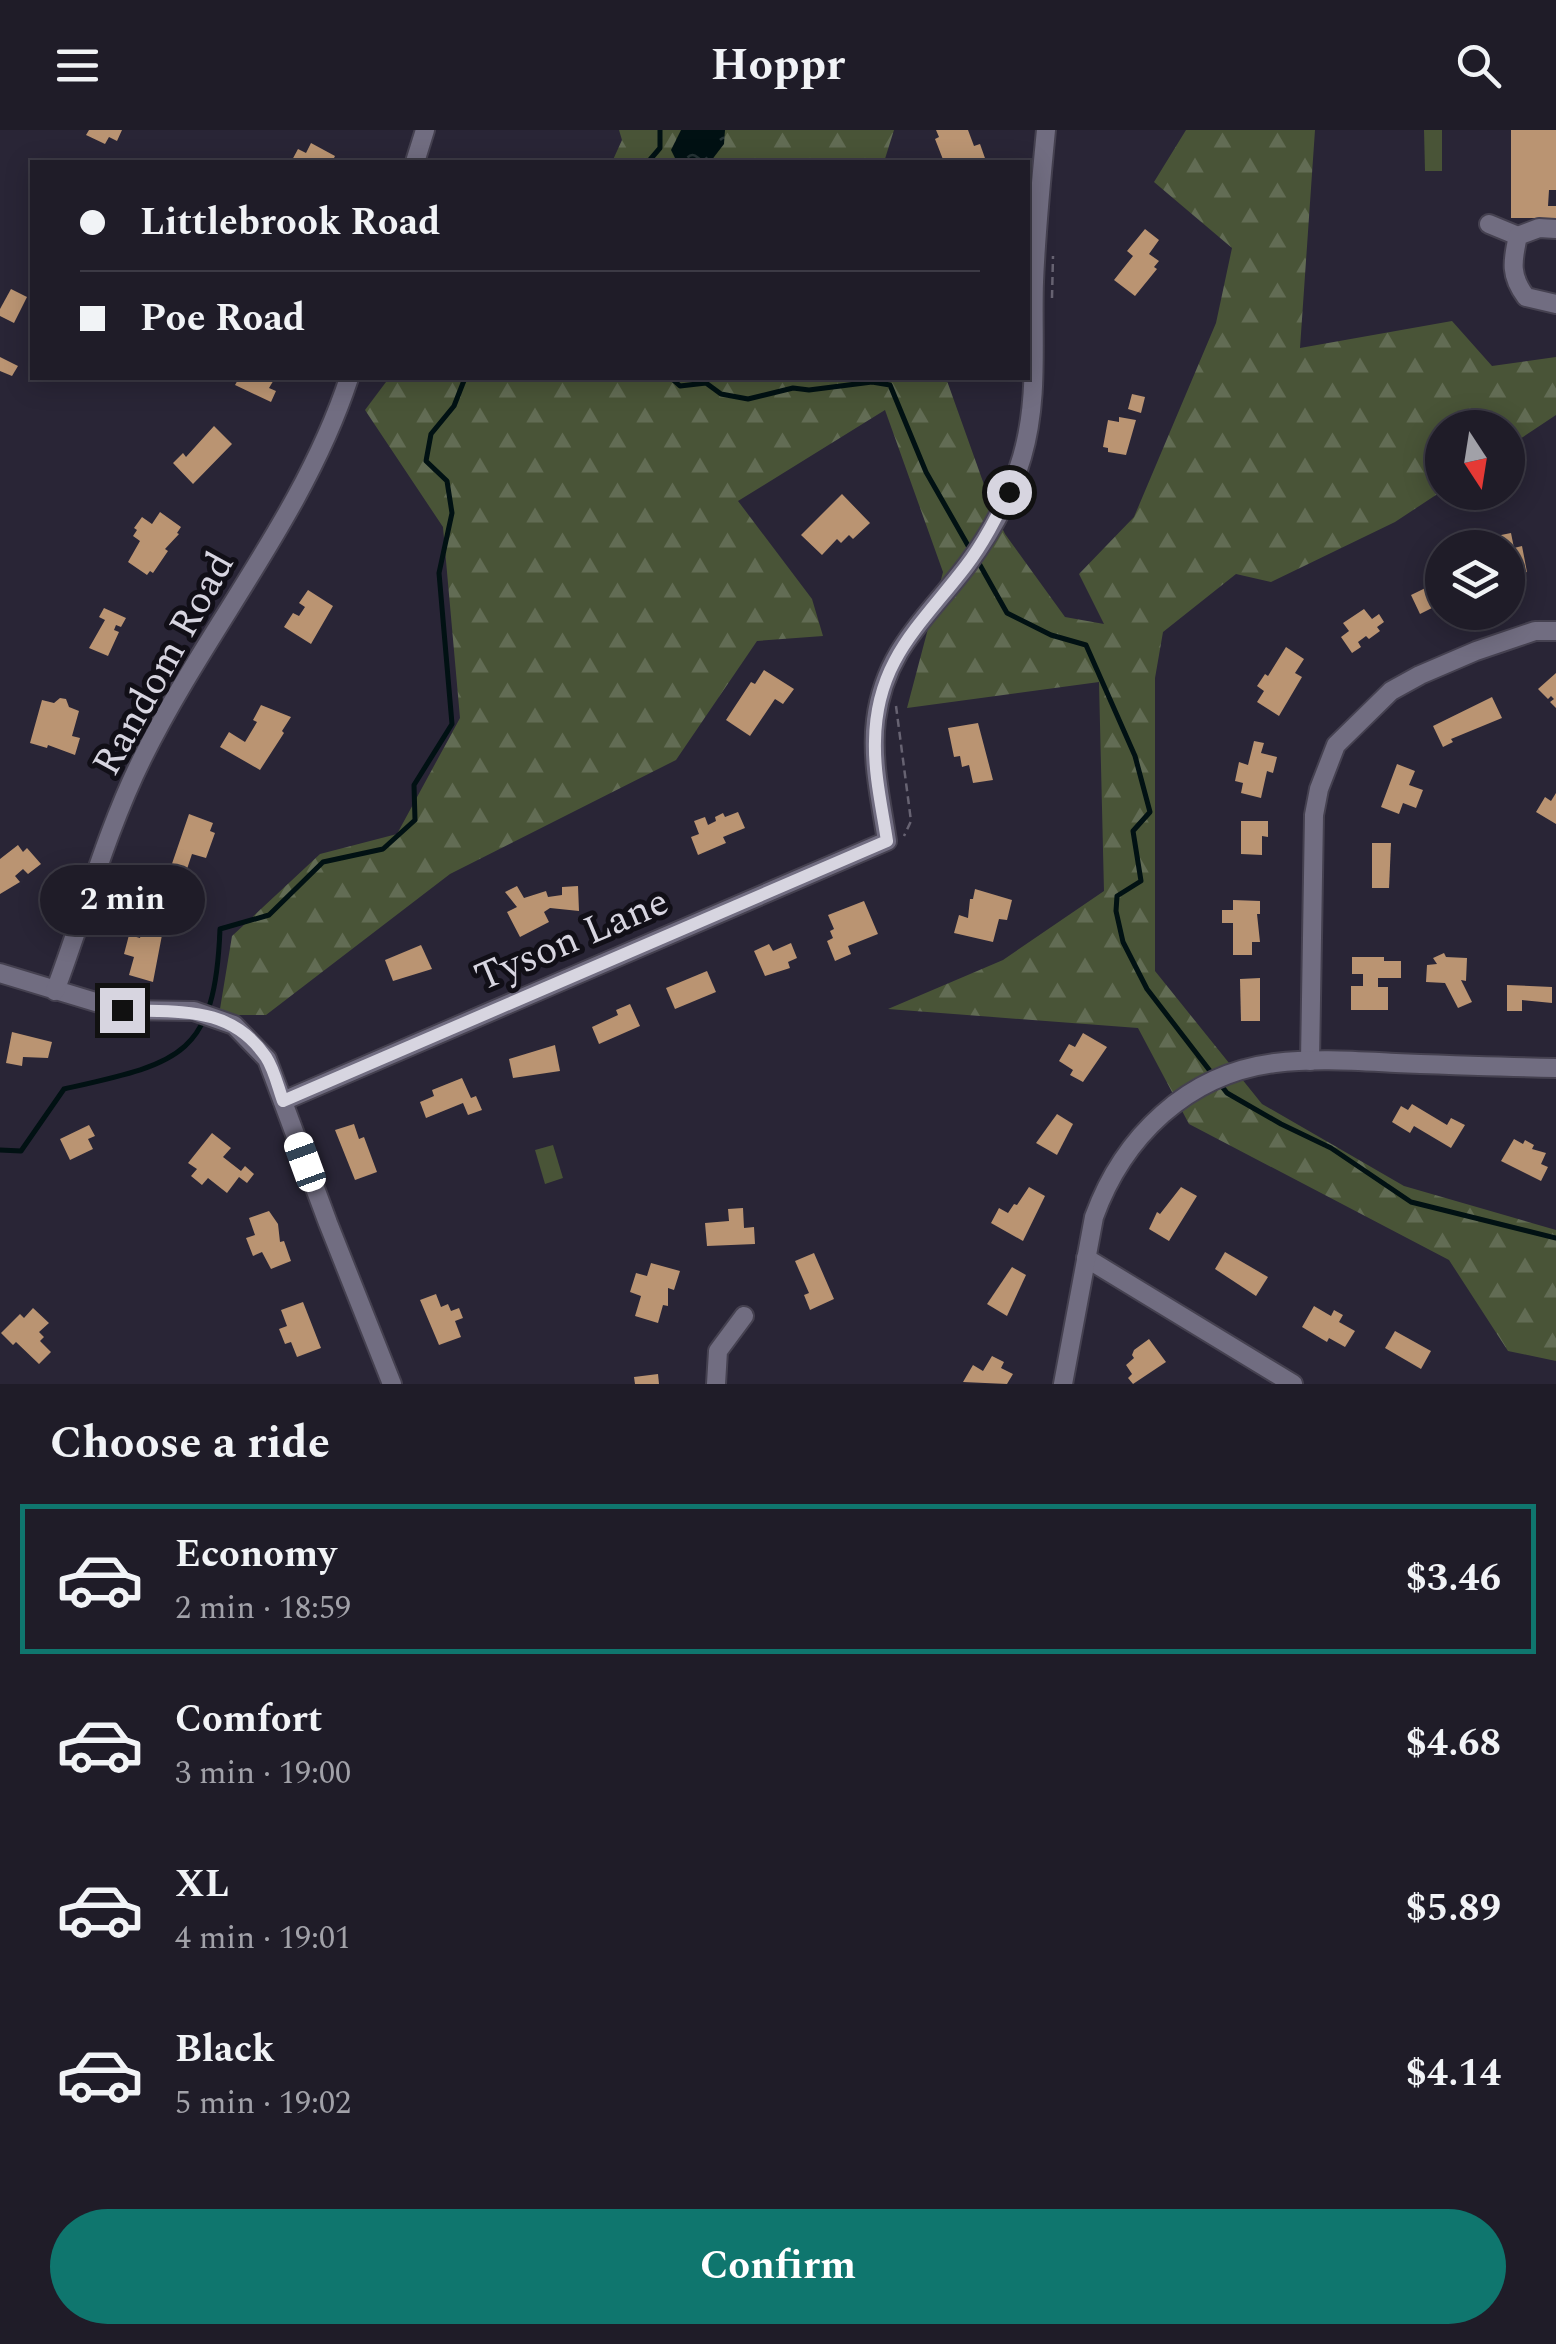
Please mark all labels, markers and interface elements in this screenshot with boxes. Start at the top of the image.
text: Hoppr [711,31,845,100]
icon: menu [50,38,105,93]
icon: search [1451,38,1506,93]
text: Littlebrook Road [140,194,440,252]
text: Poe Road [140,290,305,348]
north arrow [1425,410,1525,510]
map controls [1425,410,1525,630]
route start [987,470,1032,515]
button: layers [1425,530,1525,630]
street label: Random Road [77,541,251,788]
callout: 2 min [39,865,204,935]
street label: Tyson Lane [465,872,679,1009]
text: 2 min [80,875,165,924]
route end [100,988,145,1033]
car [281,1129,329,1195]
text: Choose a ride [50,1409,330,1478]
text: Economy [175,1526,336,1584]
icon: car [55,1534,145,1624]
text: $3.46 [1406,1550,1501,1608]
text: 2 min · 18:59 [175,1584,351,1633]
text: Comfort [175,1691,322,1749]
icon: car [55,1699,145,1789]
text: $4.68 [1406,1715,1501,1773]
text: 3 min · 19:00 [175,1749,351,1798]
text: XL [175,1856,229,1914]
icon: car [55,1864,145,1954]
text: $5.89 [1406,1880,1501,1938]
text: 4 min · 19:01 [175,1914,351,1963]
text: Black [175,2021,275,2079]
icon: car [55,2029,145,2119]
text: $4.14 [1406,2045,1501,2103]
text: 5 min · 19:02 [175,2079,351,2128]
button: Confirm [50,2209,1506,2324]

